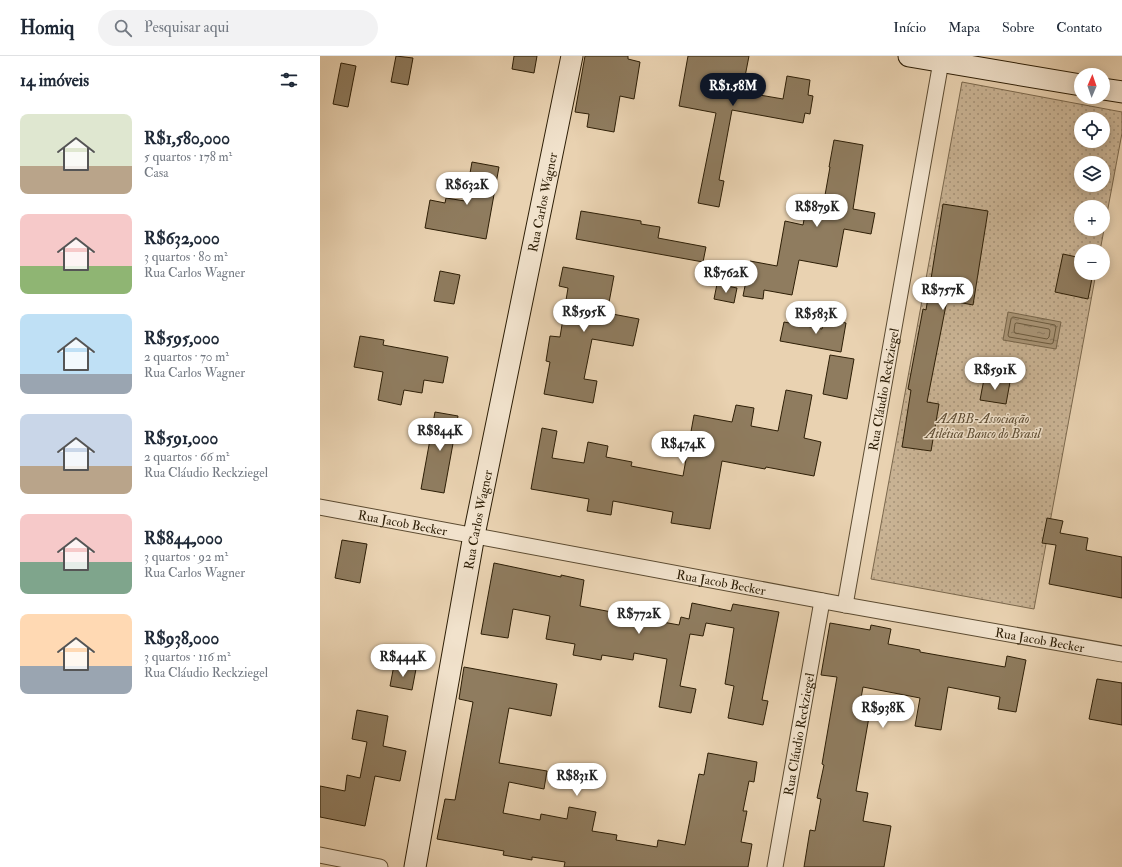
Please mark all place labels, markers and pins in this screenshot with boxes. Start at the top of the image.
pin: R$1.58M [696,73,770,107]
pin: R$632K [434,172,500,206]
pin: R$879K [784,194,850,228]
pin: R$762K [693,260,759,294]
pin: R$757K [910,277,976,311]
pin: R$595K [551,299,617,333]
pin: R$583K [783,301,849,335]
pin: R$591K [962,357,1028,391]
pin: R$844K [407,418,473,452]
pin: R$474K [650,431,716,465]
pin: R$772K [606,601,672,635]
pin: R$444K [370,644,436,678]
pin: R$938K [850,695,916,729]
pin: R$831K [544,763,610,797]

